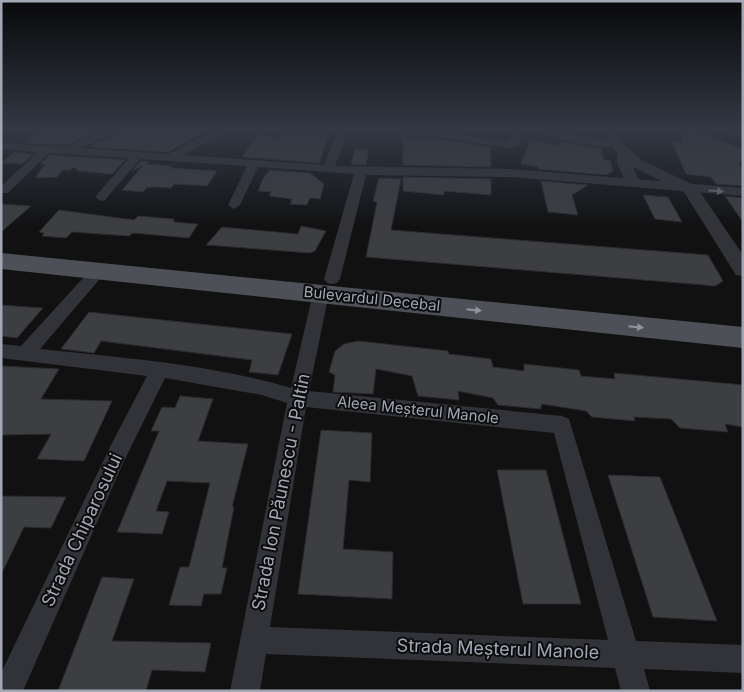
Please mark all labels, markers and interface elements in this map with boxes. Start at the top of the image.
one-way arrow [709,187,725,195]
street label: Bulevardul Decebal [303,282,441,315]
one-way arrow [466,306,482,314]
one-way arrow [628,323,644,331]
street label: Strada Ion Păunescu - Paltin [247,372,314,612]
street label: Aleea Meșterul Manole [336,392,500,427]
street label: Strada Chiparosului [37,450,126,610]
street label: Strada Meșterul Manole [396,634,600,664]

